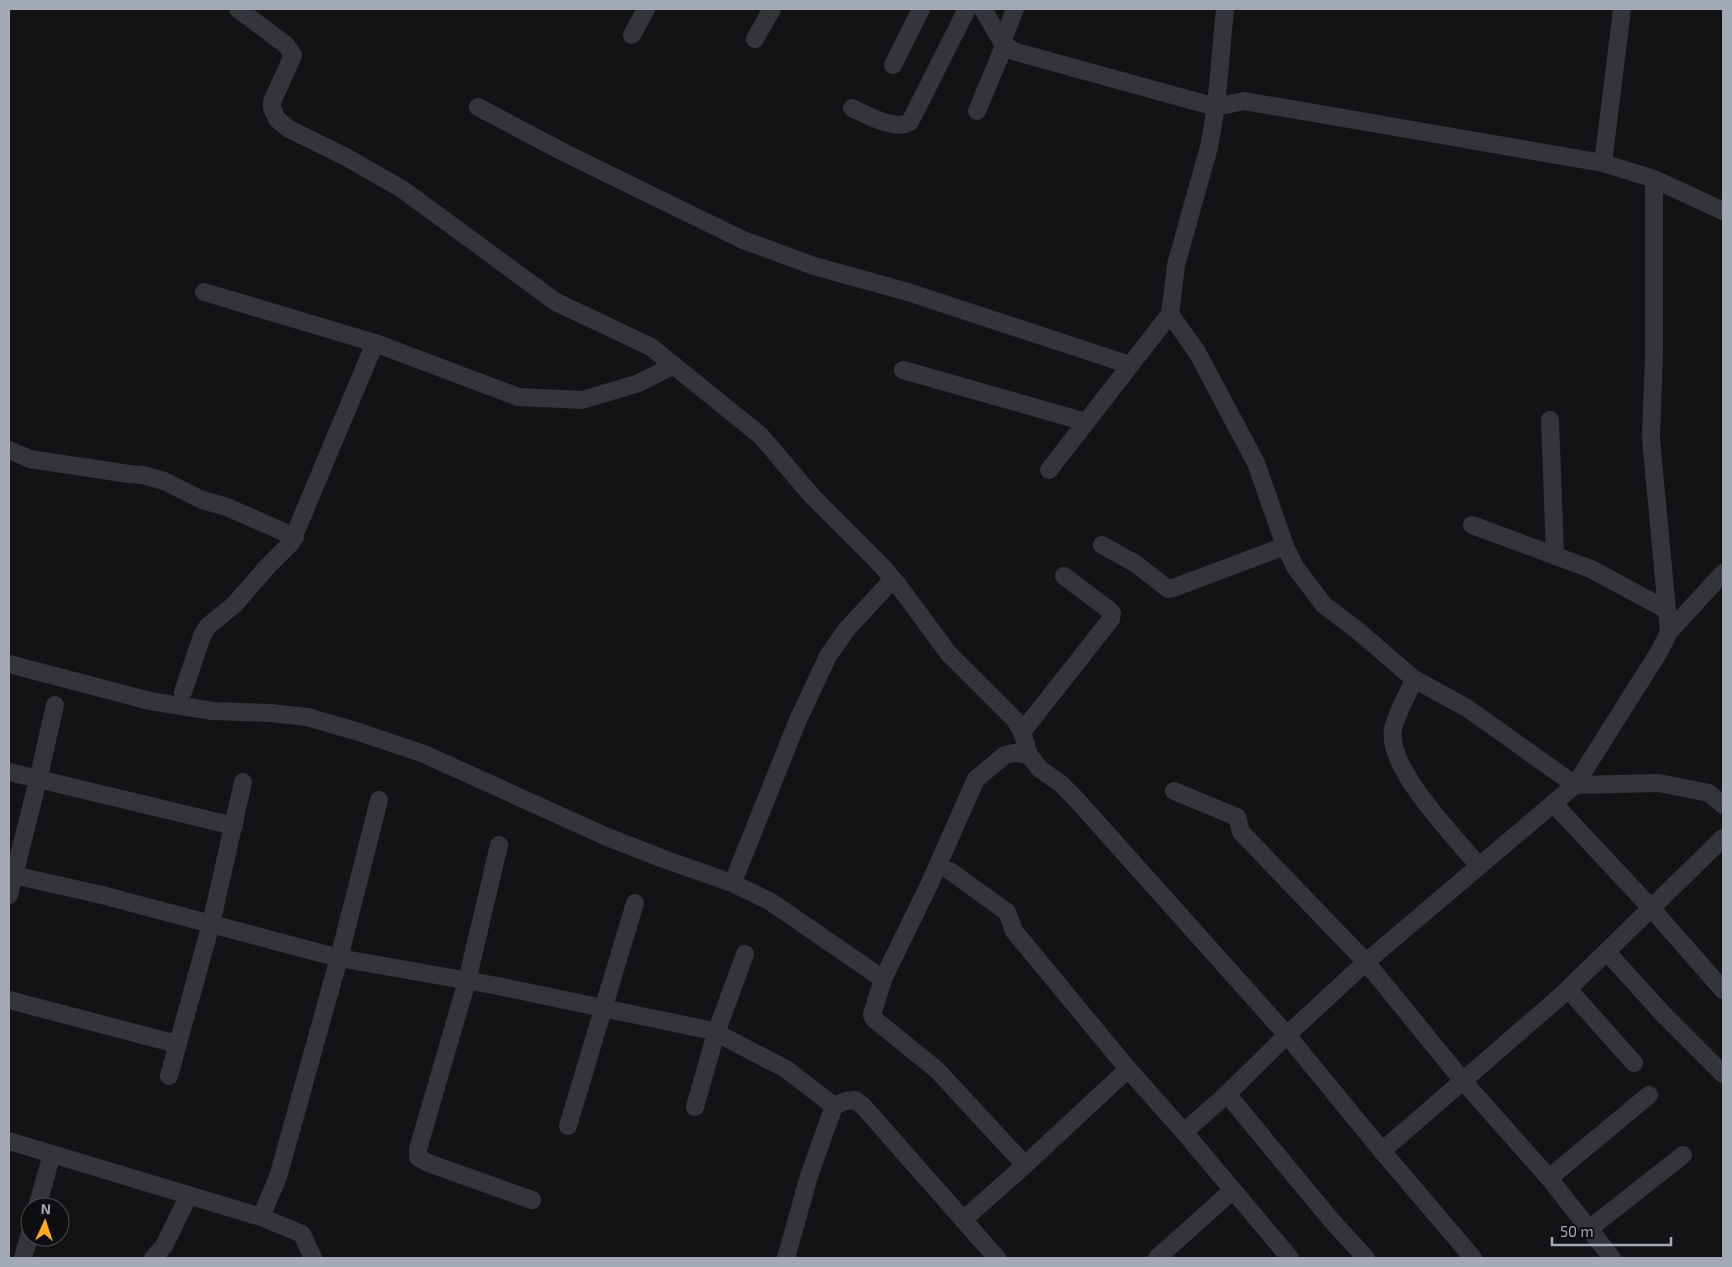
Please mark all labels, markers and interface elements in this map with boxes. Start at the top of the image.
north arrow [20,1197,70,1247]
text: N [40,1200,51,1217]
scale bar [1552,1214,1671,1246]
text: 50 m [1560,1222,1594,1240]

